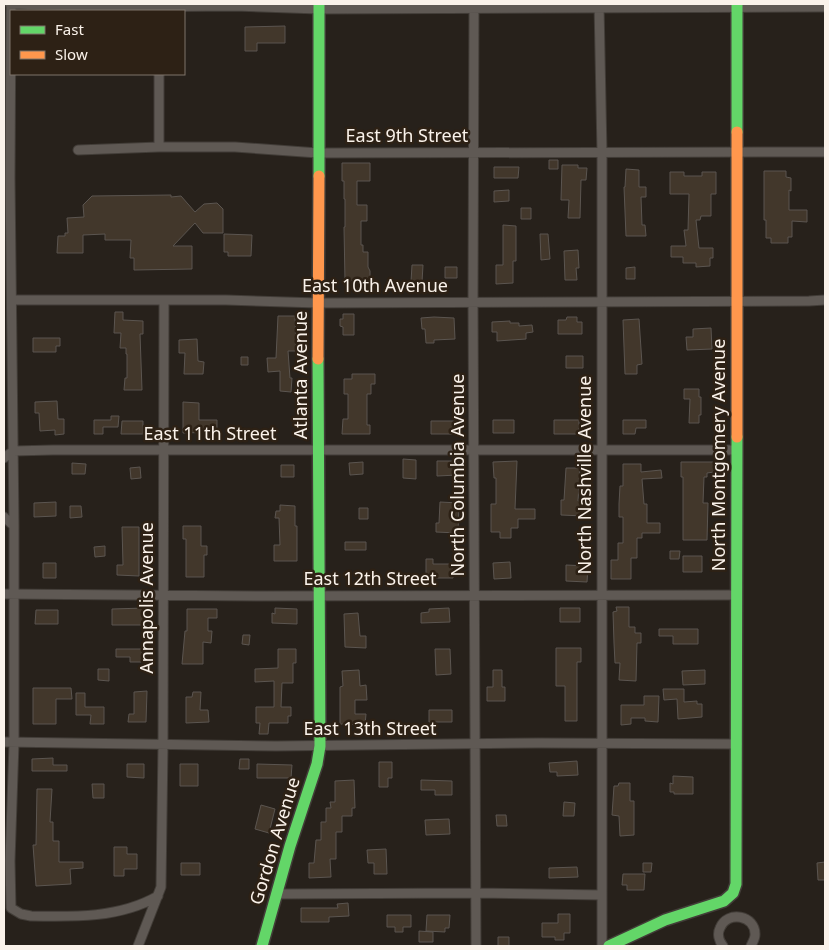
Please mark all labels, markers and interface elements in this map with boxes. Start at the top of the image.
legend [10,10,185,75]
text: Fast [55,19,84,39]
text: Slow [55,44,88,64]
street label: East 9th Street [346,123,469,147]
street label: East 10th Avenue [302,273,448,297]
street label: Atlanta Avenue [288,311,312,439]
street label: North Montgomery Avenue [706,339,730,571]
street label: North Columbia Avenue [445,374,469,576]
street label: North Nashville Avenue [572,376,596,574]
street label: East 11th Street [143,421,277,445]
street label: Annapolis Avenue [134,522,158,674]
street label: East 12th Street [303,566,437,590]
street label: East 13th Street [303,716,437,740]
street label: Gordon Avenue [243,774,305,907]

